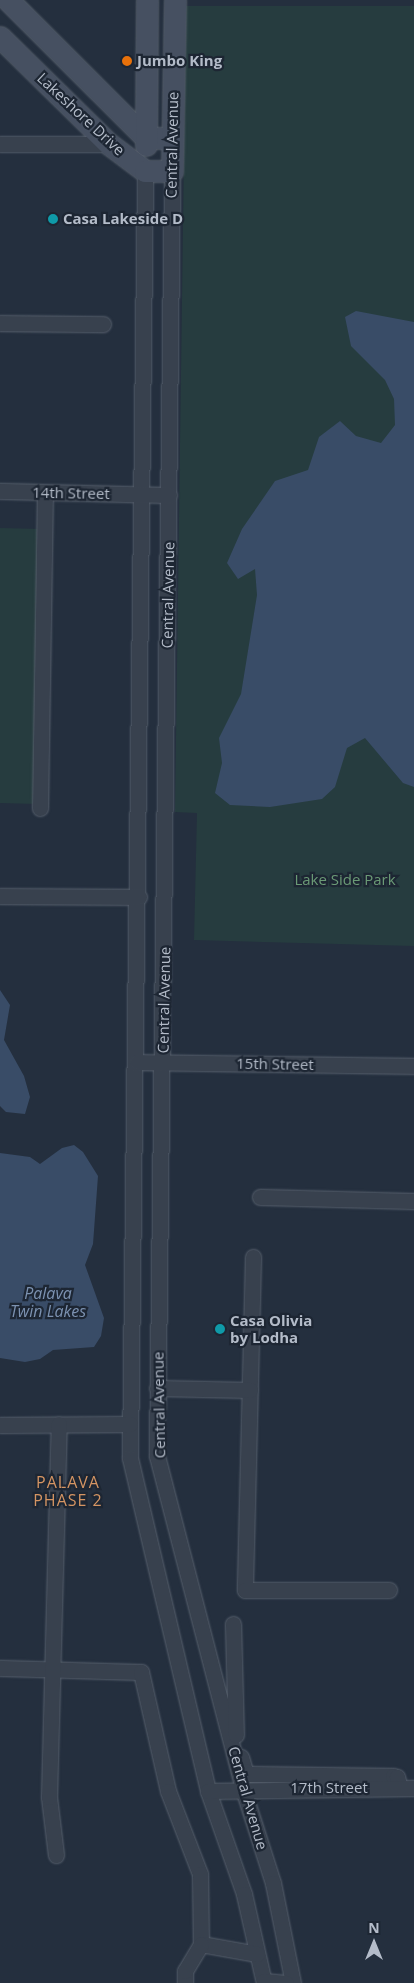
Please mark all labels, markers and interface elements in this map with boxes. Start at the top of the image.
place label: Jumbo King [137,52,222,70]
marker: Jumbo King [121,55,133,67]
street label: Lakeshore Drive [34,69,128,159]
street label: Central Avenue [162,91,182,199]
place label: Casa Lakeside D [63,210,183,228]
marker: Casa Lakeside D [47,213,59,225]
street label: 14th Street [32,483,110,503]
street label: Central Avenue [158,541,178,649]
park label: Lake Side Park [294,871,396,889]
street label: Central Avenue [154,946,174,1054]
street label: 15th Street [236,1054,314,1074]
water label: Palava Twin Lakes [10,1283,86,1321]
place label: Casa Olivia by Lodha [230,1311,312,1346]
marker: Casa Olivia by Lodha [214,1323,226,1335]
street label: Central Avenue [149,1351,169,1459]
district label: PALAVA PHASE 2 [32,1472,104,1510]
street label: Central Avenue [225,1744,271,1852]
street label: 17th Street [290,1779,368,1797]
north arrow [349,1918,399,1968]
text: N [368,1918,380,1937]

